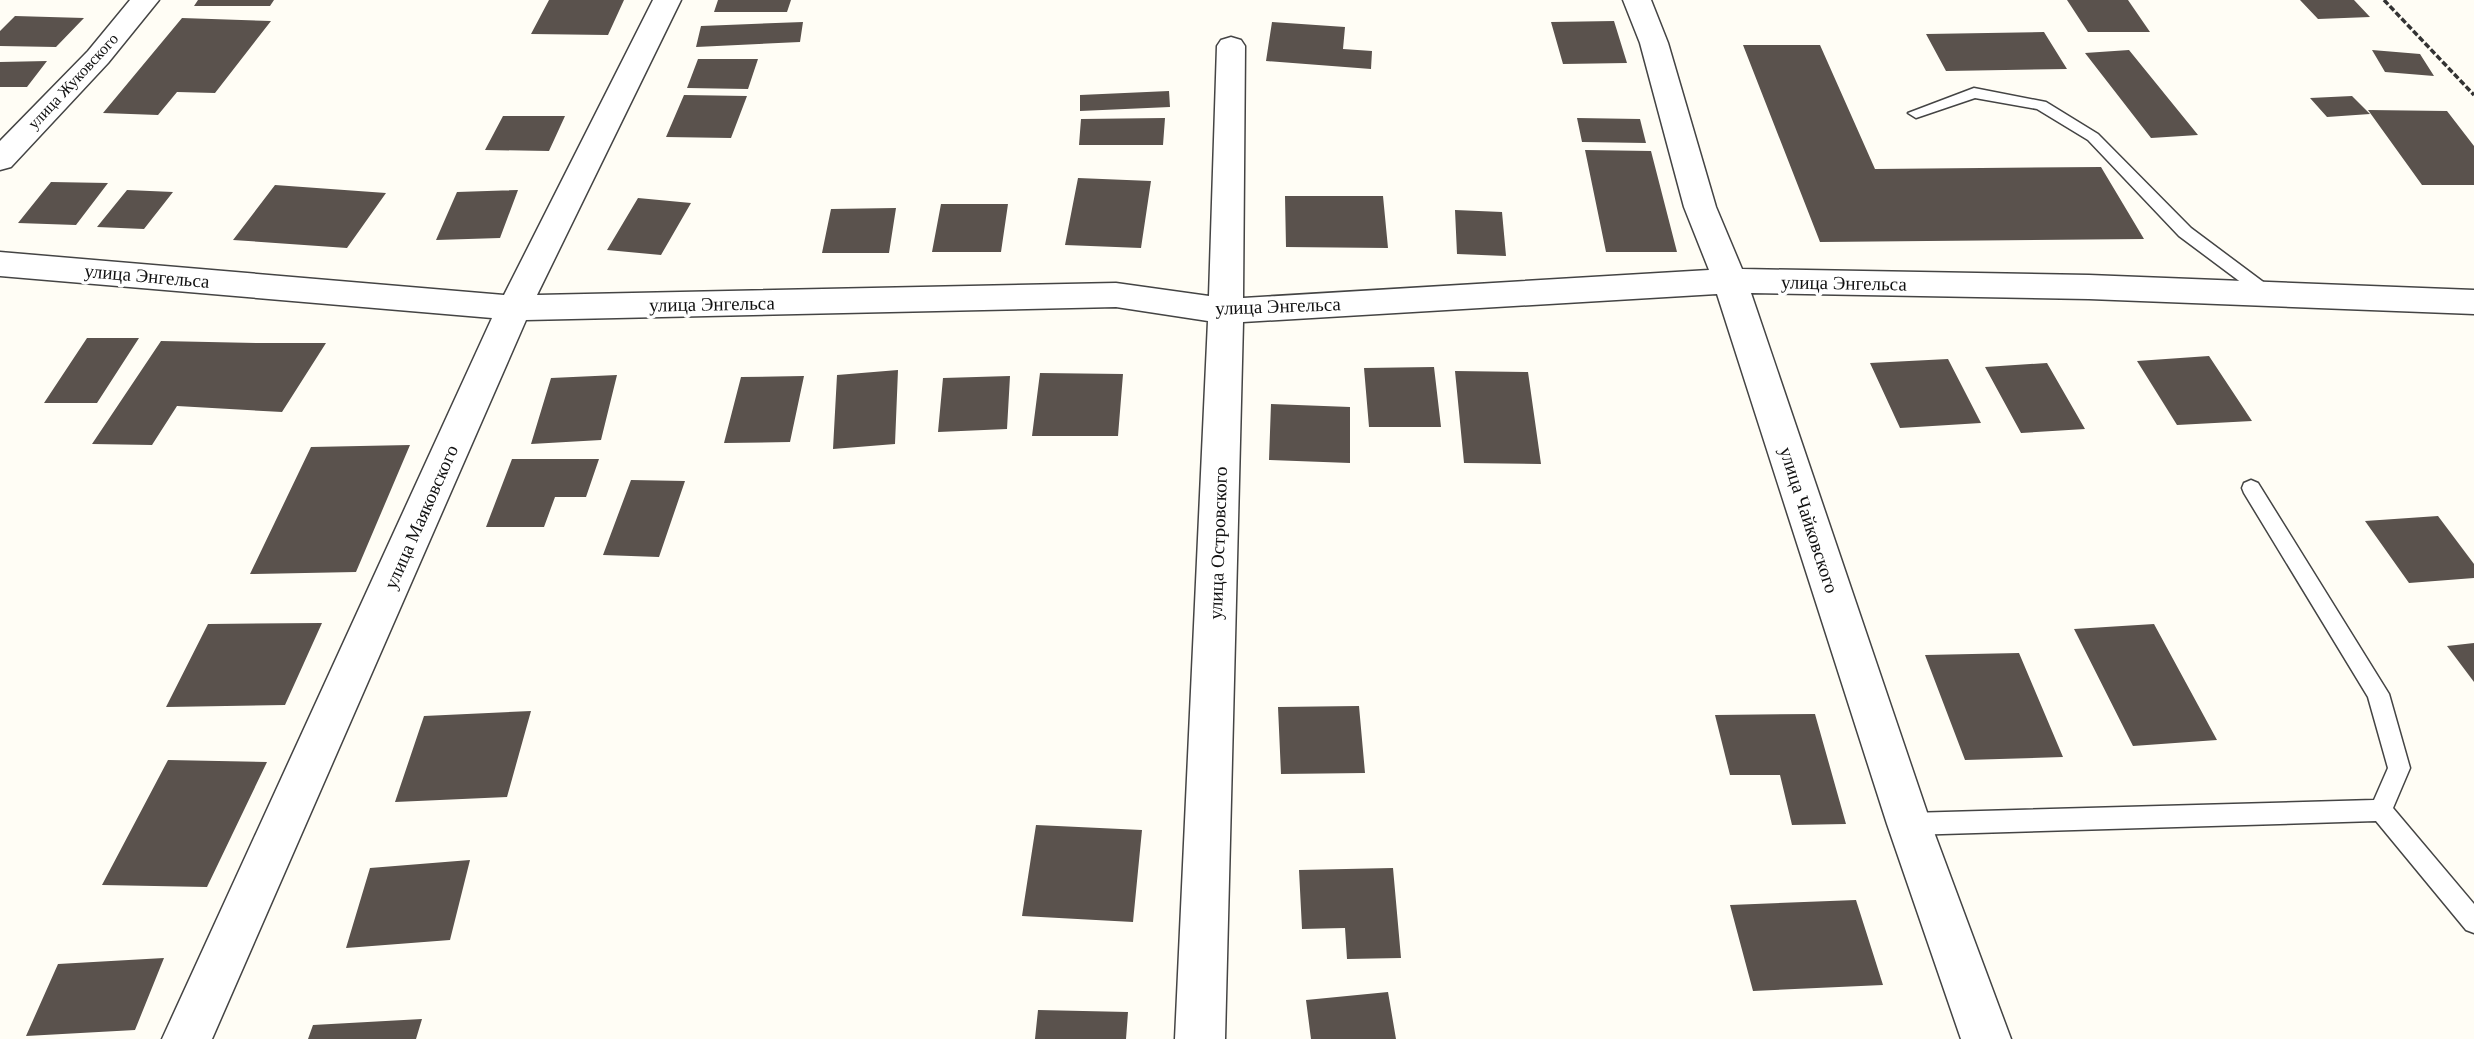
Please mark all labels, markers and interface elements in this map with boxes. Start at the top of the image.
street label: улица Жуковского [25,30,122,133]
street label: улица Энгельса [84,260,211,292]
street label: улица Энгельса [1781,271,1908,295]
street label: улица Энгельса [649,292,776,316]
street label: улица Энгельса [1215,293,1342,319]
street label: улица Маяковского [380,442,462,592]
street label: улица Чайковского [1775,444,1843,596]
street label: улица Островского [1205,466,1231,620]

